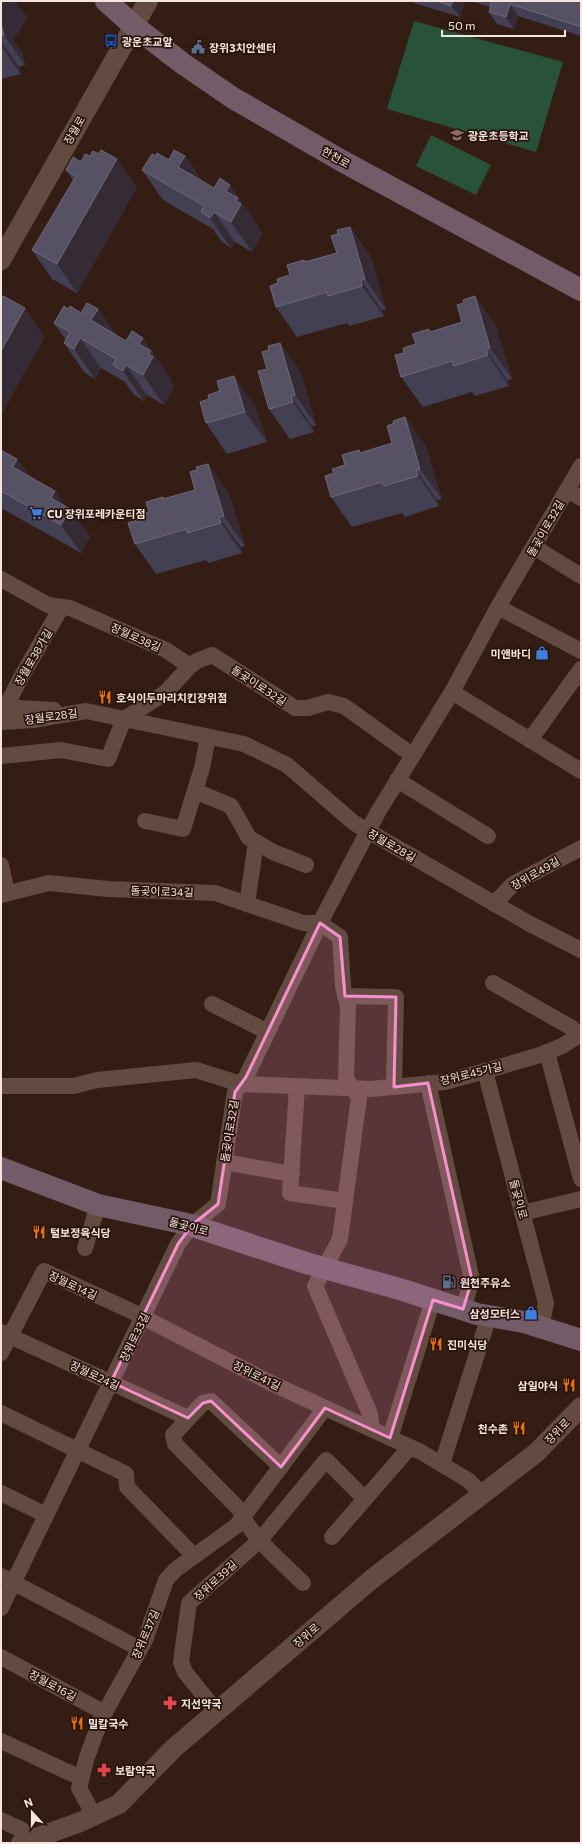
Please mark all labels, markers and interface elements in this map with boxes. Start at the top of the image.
scale bar [442,12,565,38]
text: 50 m [448,18,476,32]
bus stop icon: 광운초교앞 [103,33,119,49]
place label: 광운초교앞 [122,35,173,48]
public building icon: 장위3치안센터 [190,39,206,55]
place label: 장위3치안센터 [209,41,276,54]
street label: 장월로 [61,114,87,146]
school or university icon: 광운초등학교 [449,127,465,143]
place label: 광운초등학교 [468,129,529,142]
street label: 한천로 [320,144,352,170]
street label: 돌곶이로32길 [524,497,566,559]
supermarket icon: CU 장위포레카운티점 [28,505,44,521]
place label: CU 장위포레카운티점 [47,507,146,520]
street label: 장월로38길 [109,620,163,654]
street label: 장월로38가길 [11,626,55,688]
shop icon: 미앤바디 [534,645,550,661]
place label: 미앤바디 [491,647,531,660]
street label: 돌곶이로32길 [229,662,289,708]
restaurant icon: 호식이두마리치킨장위점 [97,689,113,705]
place label: 호식이두마리치킨장위점 [116,691,227,704]
street label: 장월로28길 [24,706,78,726]
street label: 장월로28길 [366,826,418,864]
street label: 장위로49길 [508,854,562,892]
street label: 돌곶이로34길 [130,883,194,899]
street label: 장위로45가길 [439,1059,503,1087]
street label: 돌곶이로32길 [218,1099,240,1163]
street label: 돌곶이로 [507,1178,531,1220]
street label: 돌곶이로 [168,1214,210,1238]
restaurant icon: 털보정육식당 [31,1224,47,1240]
place label: 털보정육식당 [50,1226,111,1239]
street label: 장월로14길 [47,1268,99,1302]
fuel station icon: 원천주유소 [441,1274,457,1290]
place label: 원천주유소 [460,1276,511,1289]
shop icon: 삼성모터스 [523,1305,539,1321]
place label: 삼성모터스 [469,1307,520,1320]
street label: 장위로33길 [117,1310,151,1364]
restaurant icon: 진미식당 [428,1336,444,1352]
place label: 진미식당 [447,1338,487,1351]
street label: 장월로24길 [68,1358,122,1392]
street label: 장위로41길 [231,1358,283,1392]
restaurant icon: 삼일야식 [561,1377,577,1393]
place label: 삼일야식 [518,1379,558,1392]
street label: 장위로 [542,1416,572,1446]
restaurant icon: 천수촌 [511,1420,527,1436]
place label: 천수촌 [478,1422,508,1435]
street label: 장위로39길 [191,1557,239,1603]
street label: 장위로37길 [129,1607,161,1661]
street label: 장위로 [290,1620,322,1650]
street label: 장월로16길 [27,1667,79,1703]
pharmacy icon: 지선약국 [162,1695,178,1711]
place label: 지선약국 [181,1697,221,1710]
restaurant icon: 밀칼국수 [69,1715,85,1731]
place label: 밀칼국수 [88,1717,128,1730]
pharmacy icon: 보람약국 [96,1762,112,1778]
place label: 보람약국 [115,1764,155,1777]
north arrow [12,1792,52,1832]
text: N [22,1795,34,1810]

